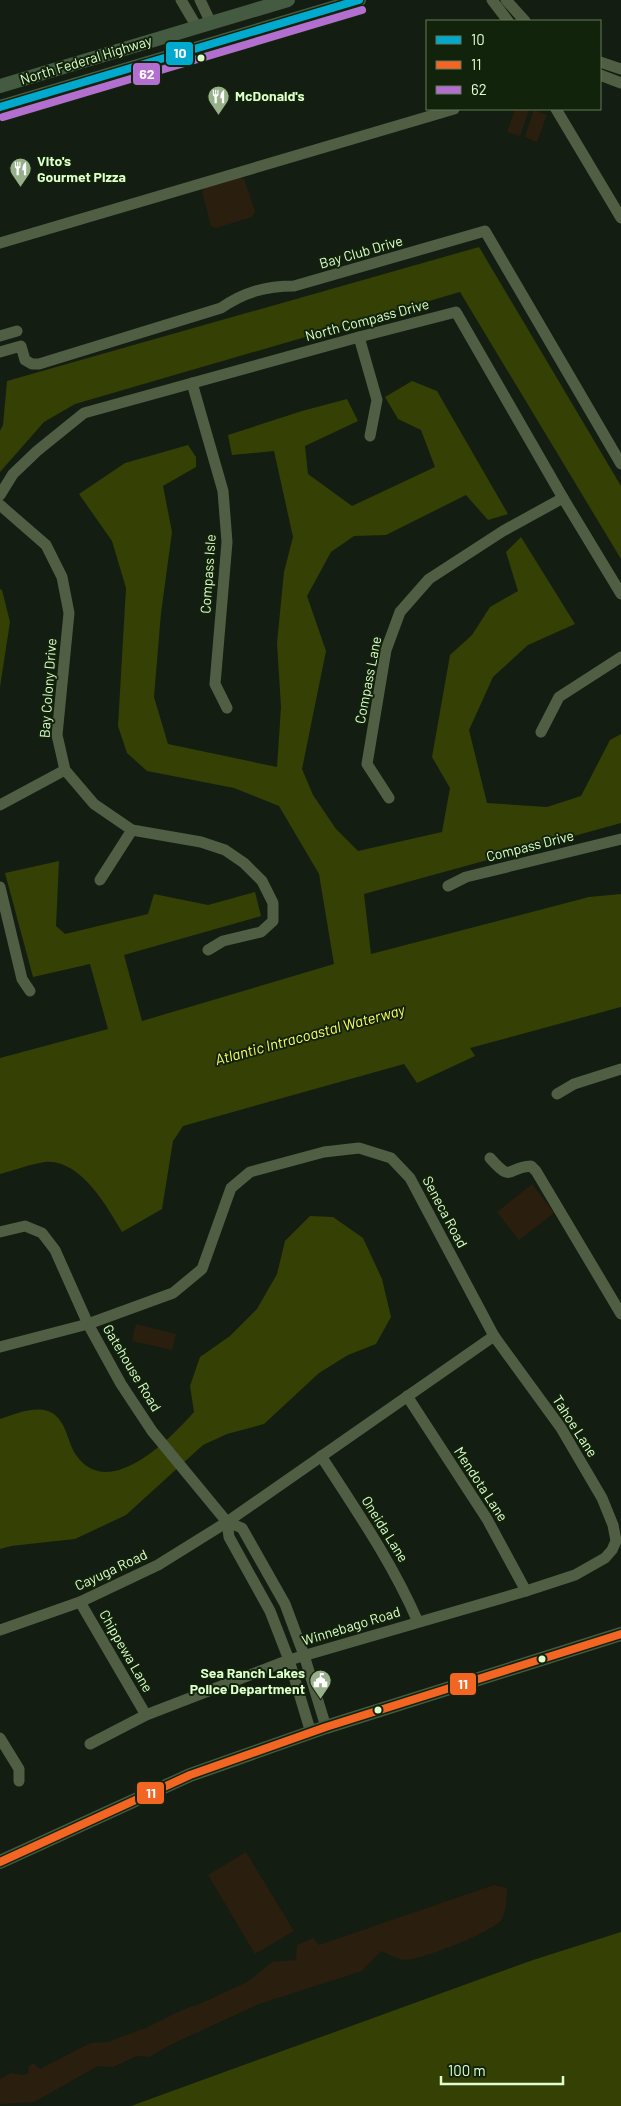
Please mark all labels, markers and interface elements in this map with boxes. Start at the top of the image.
legend [426,20,601,110]
text: 10 [471,30,485,48]
street label: North Federal Highway [18,31,154,88]
line badge: 10 [165,41,194,66]
text: 10 [174,44,186,61]
unlabelled marker [196,53,206,63]
text: 11 [471,55,482,73]
line badge: 62 [132,62,161,86]
text: 62 [139,65,155,82]
text: 62 [471,80,487,98]
restaurant icon: McDonald's [207,84,231,115]
place label: McDonald's [235,87,304,104]
place label: Vito's Gourmet Pizza [37,152,126,185]
restaurant icon: Vito's Gourmet Pizza [9,157,33,188]
street label: Bay Club Drive [317,232,404,272]
street label: North Compass Drive [303,295,431,344]
street label: Compass Isle [196,534,219,614]
street label: Compass Lane [351,635,384,725]
street label: Bay Colony Drive [36,638,59,738]
street label: Compass Drive [484,826,576,865]
water label: Atlantic Intracoastal Waterway [213,1000,408,1068]
street label: Seneca Road [419,1173,471,1251]
street label: Gatehouse Road [100,1321,165,1414]
street label: Tahoe Lane [549,1392,602,1460]
street label: Mendota Lane [451,1443,512,1524]
street label: Oneida Lane [358,1493,412,1565]
street label: Cayuga Road [72,1545,150,1594]
street label: Winnebago Road [300,1602,402,1649]
street label: Chippewa Lane [96,1607,157,1695]
unlabelled marker [537,1654,547,1664]
place label: Sea Ranch Lakes Police Department [190,1664,305,1697]
public building icon: Sea Ranch Lakes Police Department [309,1669,333,1700]
line badge: 11 [449,1672,477,1696]
text: 11 [458,1675,468,1692]
unlabelled marker [373,1705,383,1715]
line badge: 11 [136,1781,165,1805]
text: 11 [146,1784,156,1801]
scale bar [441,2054,564,2086]
text: 100 m [448,2061,486,2079]

